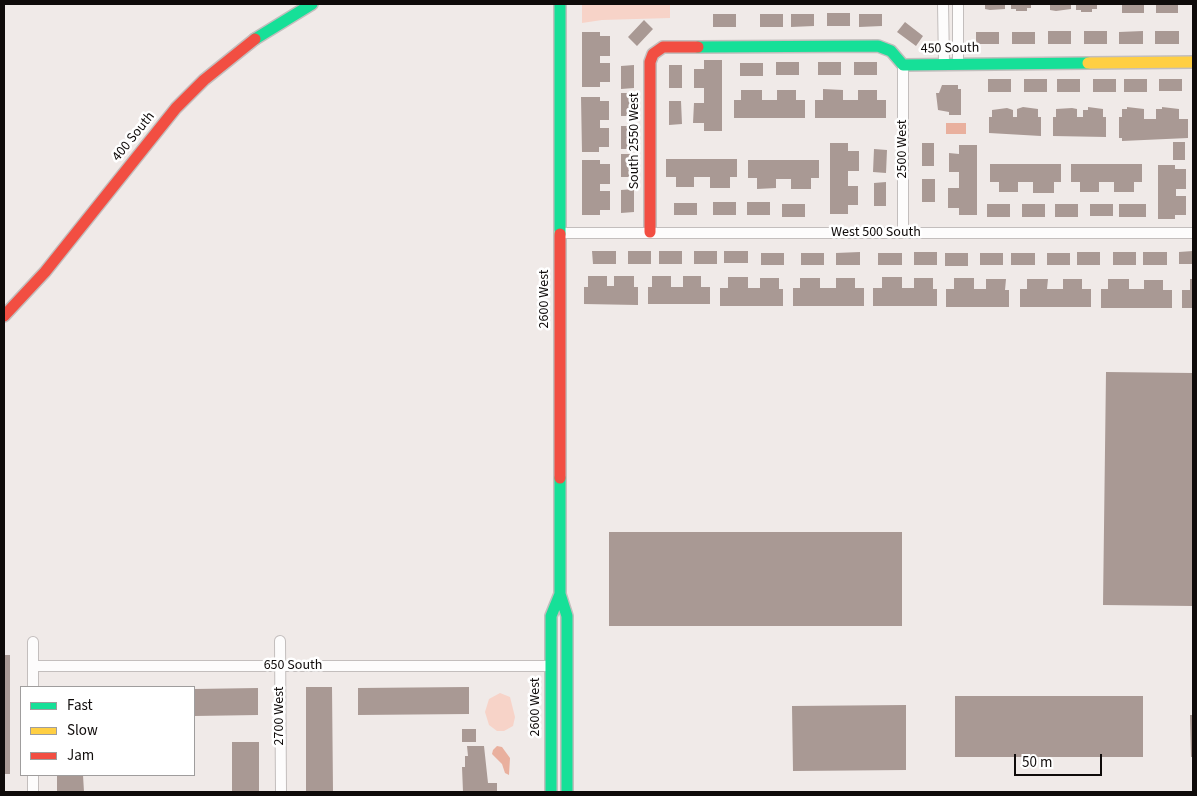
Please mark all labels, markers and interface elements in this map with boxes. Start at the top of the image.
street label: 450 South [921,40,979,58]
street label: South 2550 West [627,93,643,189]
street label: 400 South [109,109,159,165]
street label: 2500 West [895,120,911,178]
street label: West 500 South [831,225,921,241]
street label: 2600 West [537,270,553,328]
street label: 650 South [264,658,322,674]
street label: 2600 West [528,678,544,736]
legend [20,686,195,776]
street label: 2700 West [272,687,288,745]
text: Fast [67,695,93,716]
text: Slow [67,720,98,741]
scale bar [1017,744,1104,776]
text: Jam [67,745,94,766]
text: 50 m [1022,752,1052,773]

